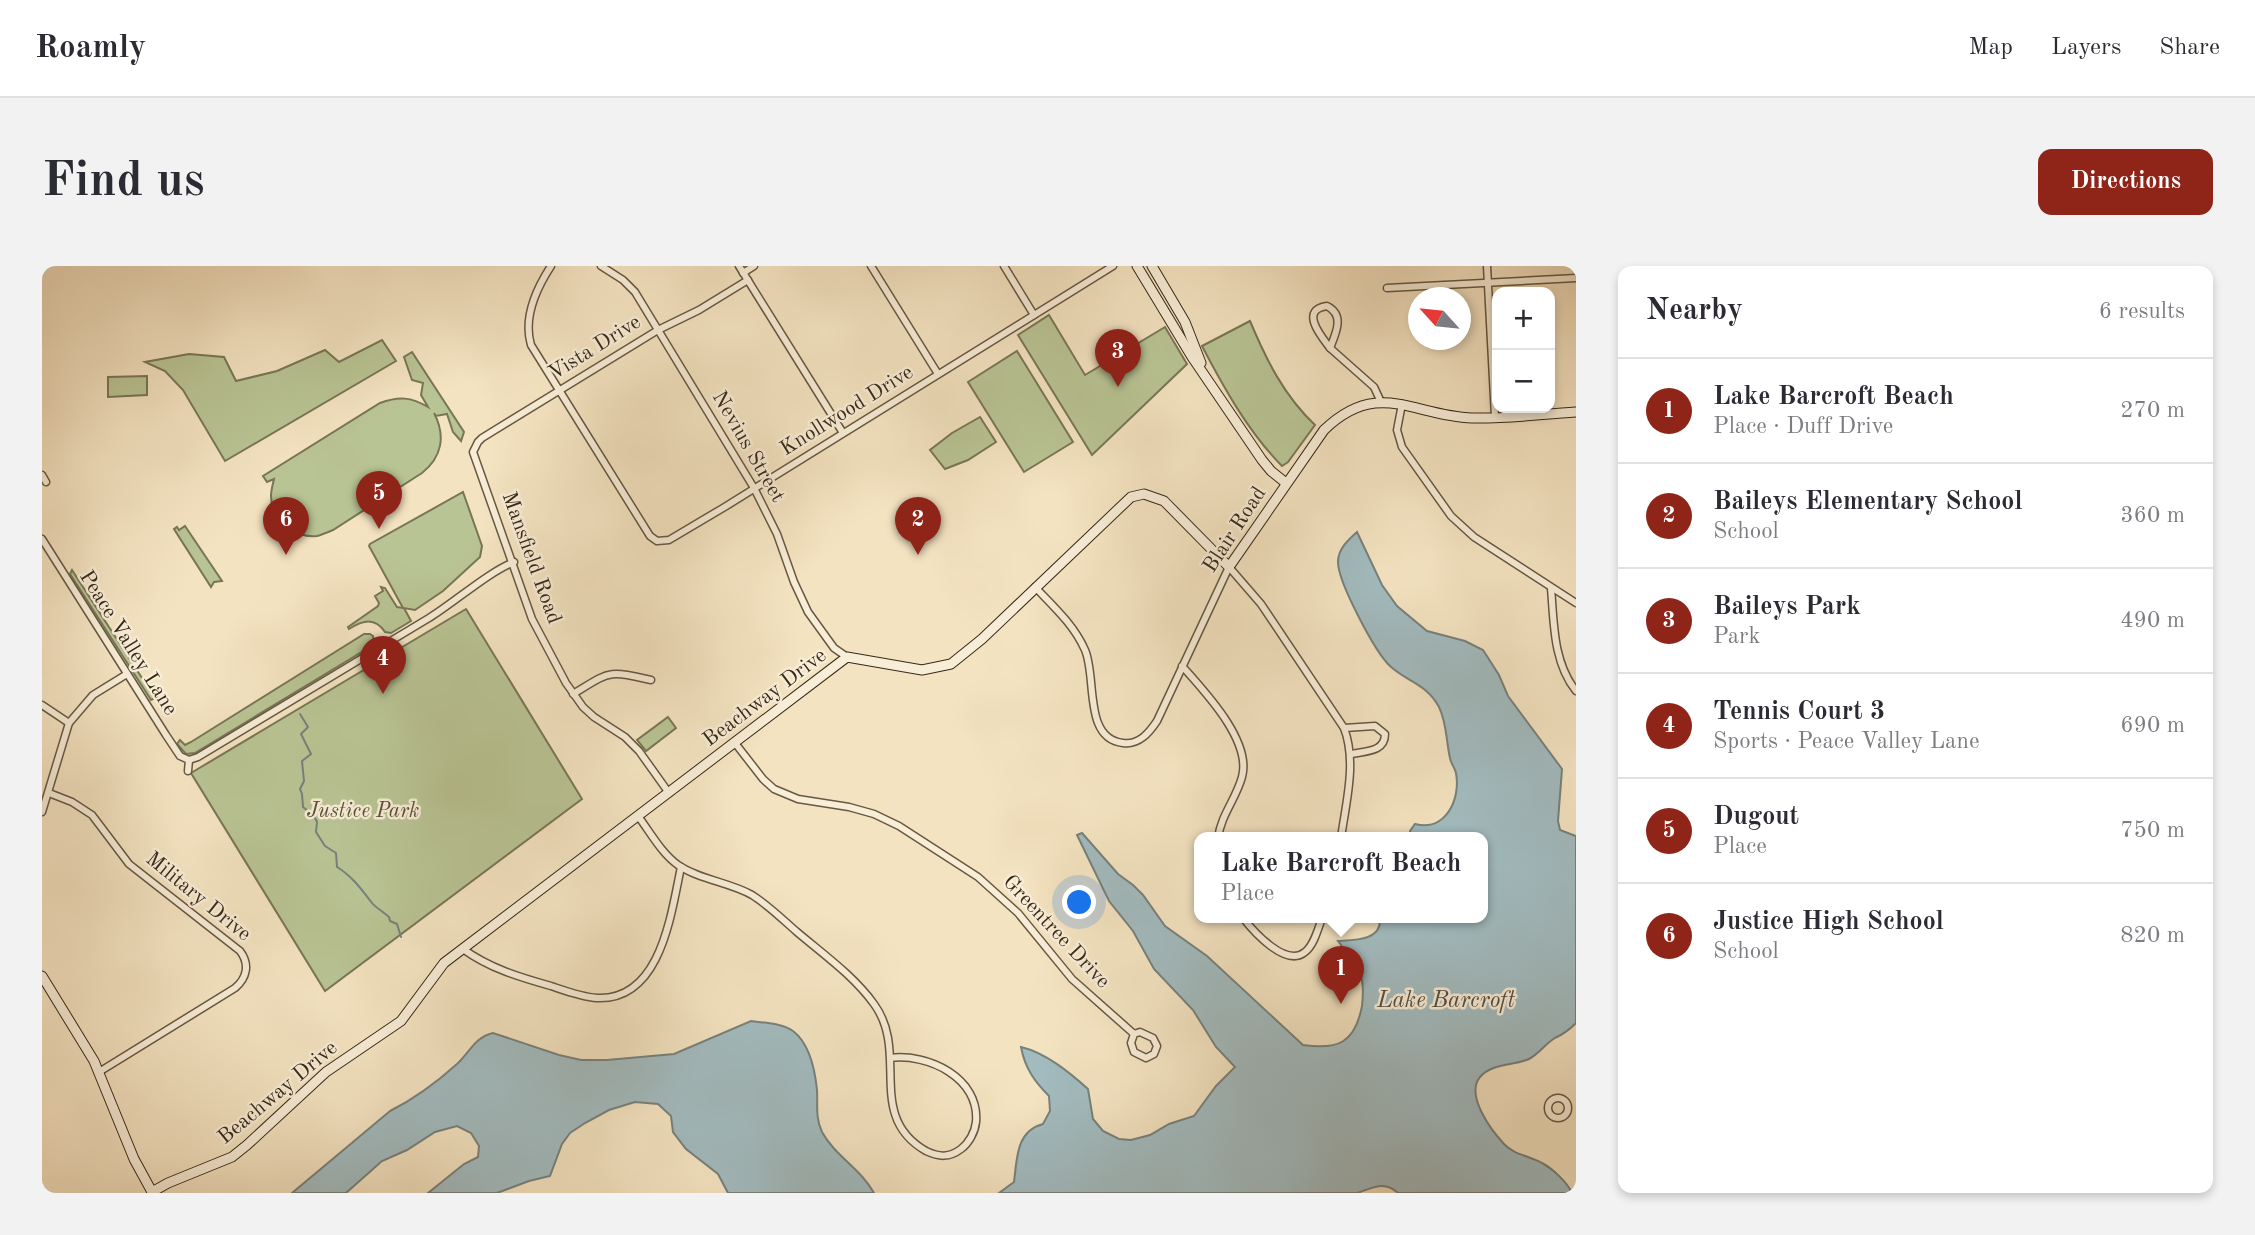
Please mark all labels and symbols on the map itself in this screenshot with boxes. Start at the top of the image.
north arrow [1408,287,1471,350]
street label: Vista Drive [545,312,645,384]
pin: 3 [1095,329,1141,387]
street label: Knollwood Drive [777,362,917,460]
street label: Nevius Street [708,388,788,506]
pin: 5 [356,471,402,529]
street label: Blair Road [1200,483,1270,577]
street label: Mansfield Road [497,489,565,627]
pin: 6 [263,497,309,555]
pin: 2 [895,497,941,555]
street label: Peace Valley Lane [75,567,181,719]
pin: 4 [360,636,406,694]
street label: Beachway Drive [699,645,831,751]
park label: Justice Park [307,801,419,822]
street label: Military Drive [141,848,255,946]
street label: Greentree Drive [999,871,1113,993]
your location [1062,885,1096,919]
pin: 1 [1318,946,1364,1004]
water label: Lake Barcroft [1376,989,1516,1013]
street label: Beachway Drive [214,1037,342,1149]

